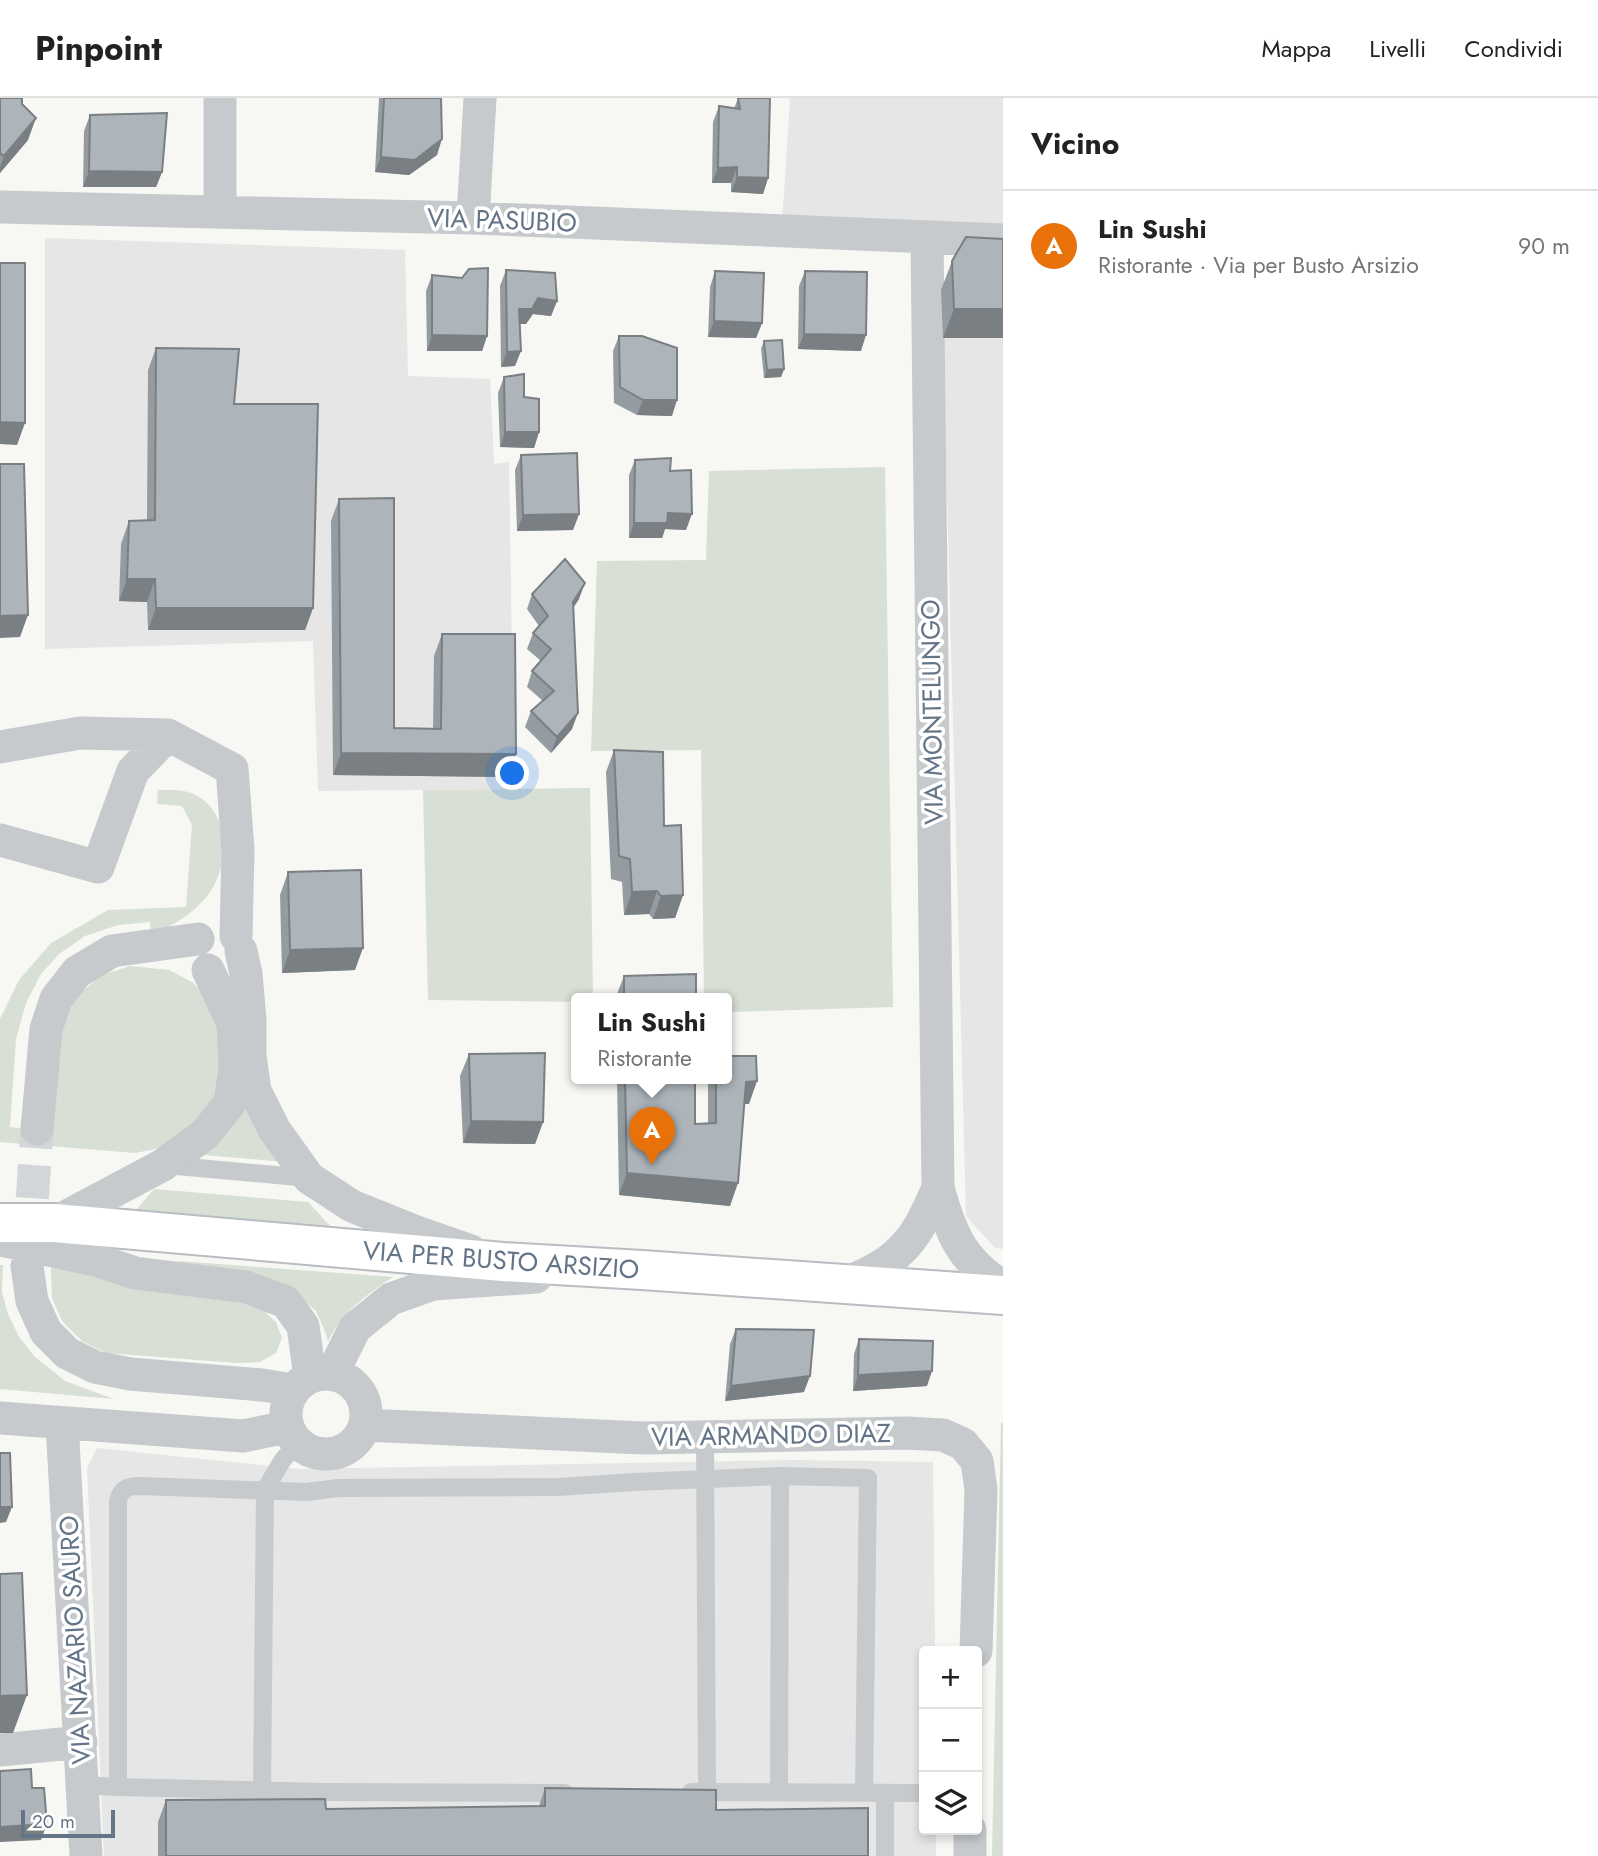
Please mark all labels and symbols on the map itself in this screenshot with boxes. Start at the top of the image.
street label: VIA PASUBIO [426,198,578,242]
street label: VIA MONTELUNGO [911,599,953,825]
your location [495,756,529,790]
pin: A [629,1107,675,1165]
street label: VIA PER BUSTO ARSIZIO [362,1231,640,1289]
street label: VIA ARMANDO DIAZ [651,1414,891,1456]
street label: VIA NAZARIO SAURO [50,1515,100,1765]
scale bar [21,1807,116,1839]

